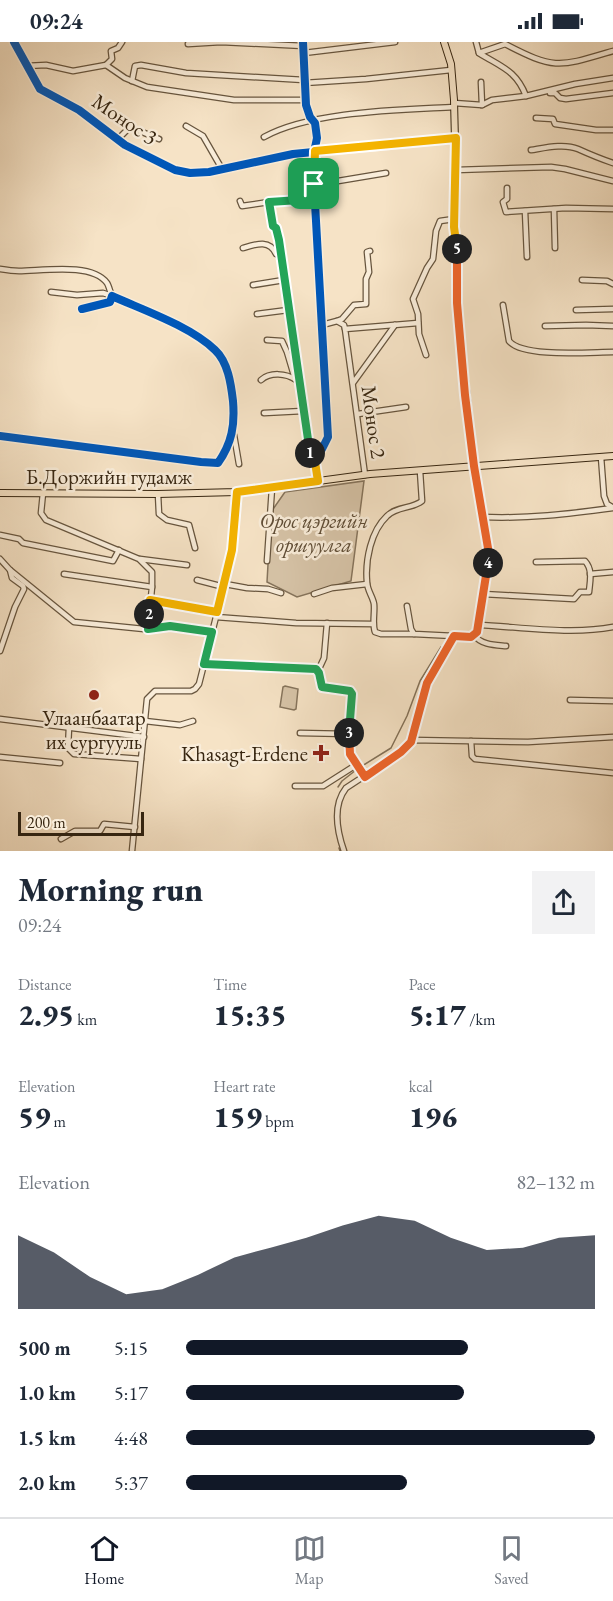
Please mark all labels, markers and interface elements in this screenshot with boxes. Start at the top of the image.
text: 09:24 [30,7,83,36]
street label: Монос 3 [87,87,163,151]
pin [288,158,339,209]
icon: arrive [297,167,330,200]
pin: 5 [442,234,472,264]
text: 5 [453,238,461,259]
street label: Монос 2 [356,384,392,460]
pin: 1 [295,438,325,468]
text: 1 [306,442,314,463]
street label: Б.Доржийн гудамж [26,463,193,490]
park label: Орос цэргийн оршуулга [260,507,368,558]
pin: 4 [473,548,503,578]
text: 4 [484,552,492,573]
pin: 2 [134,599,164,629]
text: 2 [145,603,153,624]
marker: Улаанбаатар их сургууль [87,688,101,702]
place label: Улаанбаатар их сургууль [41,704,146,755]
pin: 3 [334,718,364,748]
text: 3 [345,722,353,743]
place label: Khasagt-Erdene [181,740,308,767]
marker: Khasagt-Erdene [312,744,330,762]
scale bar [18,809,144,836]
text: 200 m [27,812,66,833]
text: Morning run [18,868,203,911]
button: share [532,871,595,934]
text: 09:24 [18,912,61,938]
text: Distance [18,974,71,995]
text: Time [213,974,247,995]
text: Pace [409,974,436,995]
text: 2.95 [18,995,74,1034]
text: 15:35 [213,995,287,1034]
text: 5:17 [409,995,466,1034]
text: km [74,1009,97,1030]
text: /km [466,1009,495,1030]
text: Elevation [18,1076,76,1097]
text: Heart rate [213,1076,275,1097]
text: kcal [409,1076,433,1097]
text: 59 [18,1097,50,1136]
text: 159 [213,1097,262,1136]
text: 196 [409,1097,457,1136]
text: m [50,1111,66,1132]
text: bpm [262,1111,294,1132]
text: Elevation [18,1169,90,1195]
text: 82–132 m [516,1169,595,1195]
text: 500 m [18,1335,71,1361]
text: 5:15 [114,1335,148,1361]
text: 1.0 km [18,1380,76,1406]
text: 5:17 [114,1380,148,1406]
text: 1.5 km [18,1425,76,1451]
text: 4:48 [114,1425,148,1451]
text: 2.0 km [18,1470,76,1496]
text: 5:37 [114,1470,148,1496]
tab: Home [84,1532,124,1589]
tab: Map [293,1532,326,1589]
tab: Saved [494,1532,529,1589]

